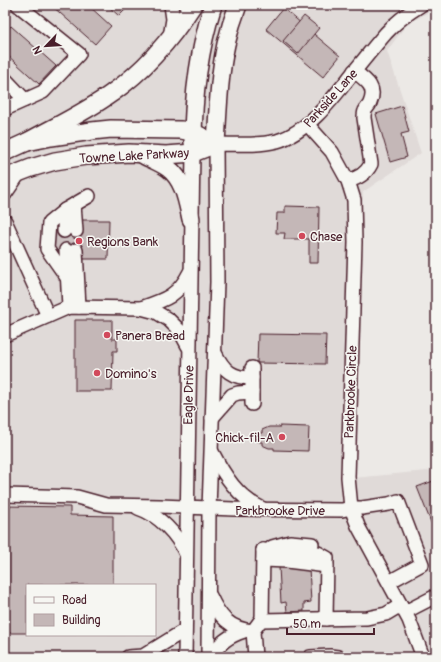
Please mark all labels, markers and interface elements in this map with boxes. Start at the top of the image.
north arrow [26,26,66,66]
text: N [30,43,45,56]
street label: Parkside Lane [300,66,362,131]
street label: Towne Lake Parkway [79,145,190,167]
place label: Chase [310,229,343,245]
marker: Chase [297,231,307,241]
place label: Regions Bank [87,234,159,250]
marker: Regions Bank [74,236,84,246]
place label: Panera Bread [115,328,185,344]
marker: Panera Bread [102,330,112,340]
street label: Parkbrooke Circle [341,345,361,439]
street label: Eagle Drive [180,365,198,425]
place label: Domino's [105,366,157,382]
marker: Domino's [92,368,102,378]
place label: Chick-fil-A [215,430,275,446]
marker: Chick-fil-A [277,432,287,442]
street label: Parkbrooke Drive [235,503,326,519]
legend [26,584,156,636]
text: Road [62,593,87,608]
scale bar [287,610,374,636]
text: Building [62,613,101,628]
text: 50 m [293,617,321,632]

